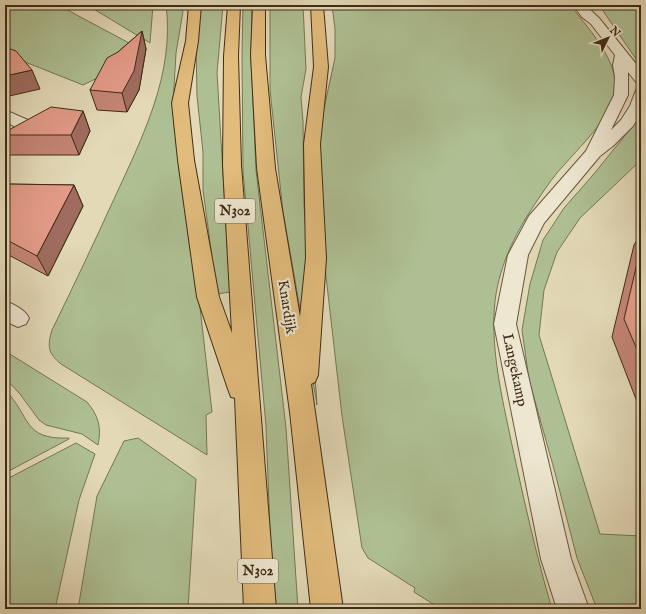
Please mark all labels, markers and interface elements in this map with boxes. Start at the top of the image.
north arrow [588,18,628,58]
text: N [606,23,623,40]
road number: N302 [215,199,255,223]
street label: Knardijk [273,279,301,336]
street label: Langekamp [498,332,532,408]
road number: N302 [238,559,278,583]

